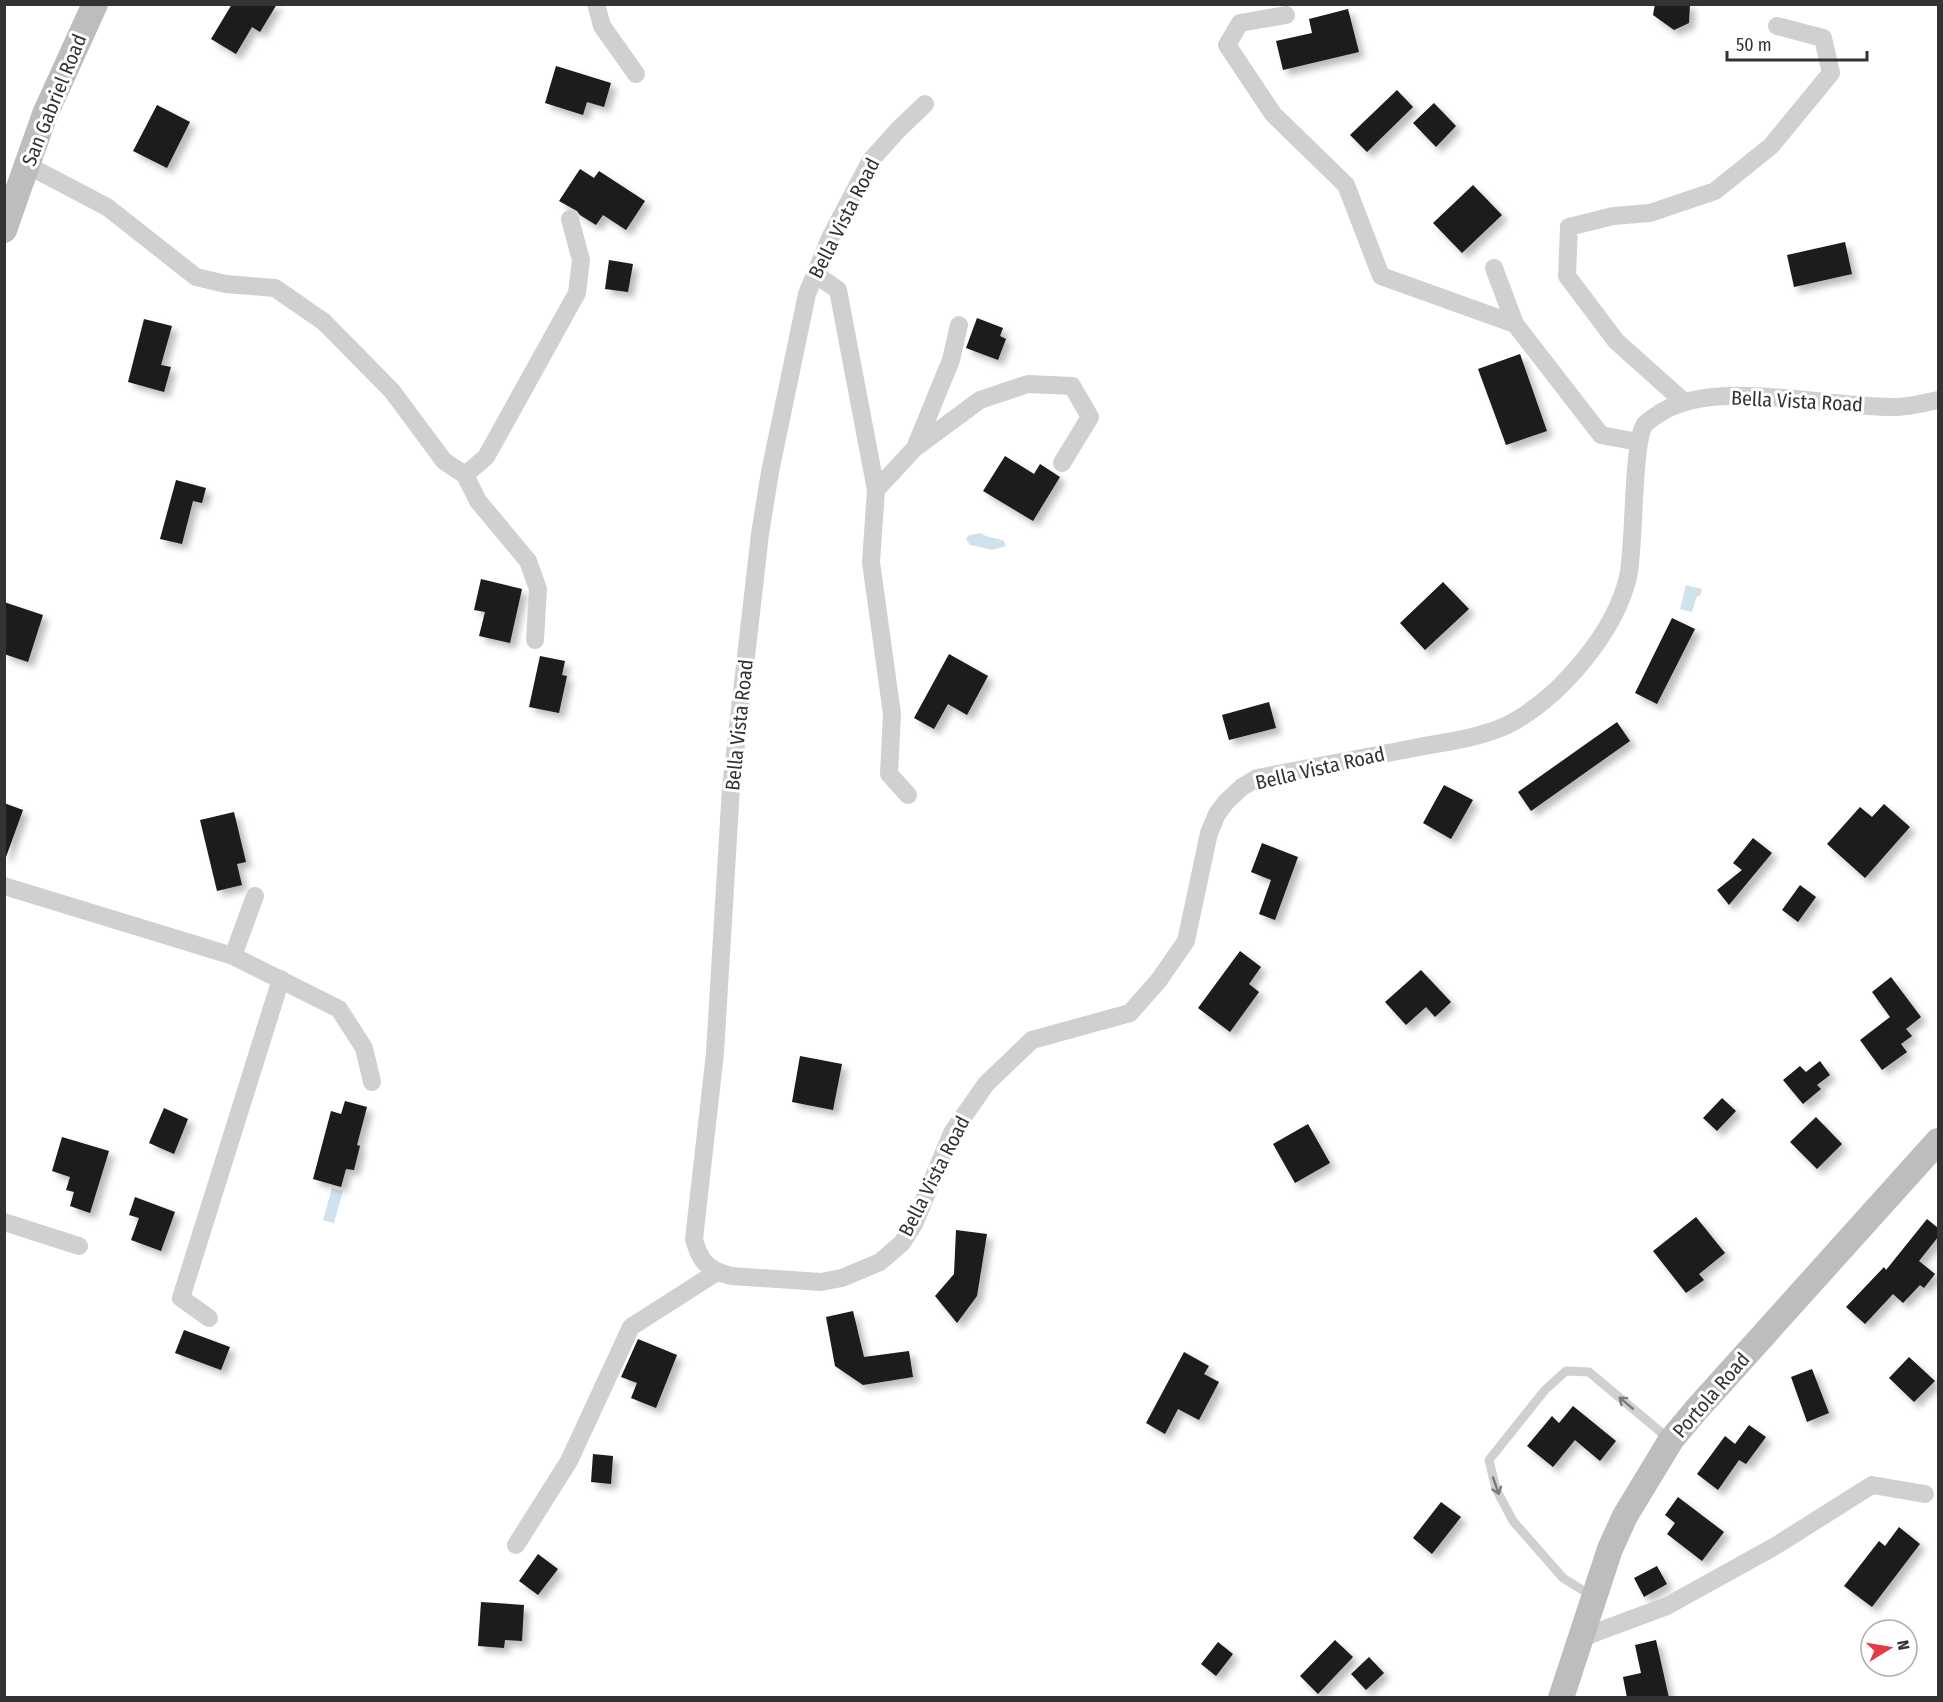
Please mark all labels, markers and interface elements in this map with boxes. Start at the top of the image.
scale bar [1727,24,1866,62]
street label: San Gabriel Road [17,31,91,169]
text: 50 m [1736,34,1772,56]
street label: Bella Vista Road [803,154,885,282]
street label: Bella Vista Road [1731,386,1863,416]
street label: Bella Vista Road [720,658,758,792]
street label: Bella Vista Road [1253,741,1387,795]
street label: Bella Vista Road [893,1112,975,1240]
street label: Portola Road [1667,1347,1755,1443]
one-way arrow [1619,1396,1634,1410]
one-way arrow [1492,1476,1503,1495]
north arrow [1859,1618,1919,1678]
text: N [1893,1639,1913,1652]

